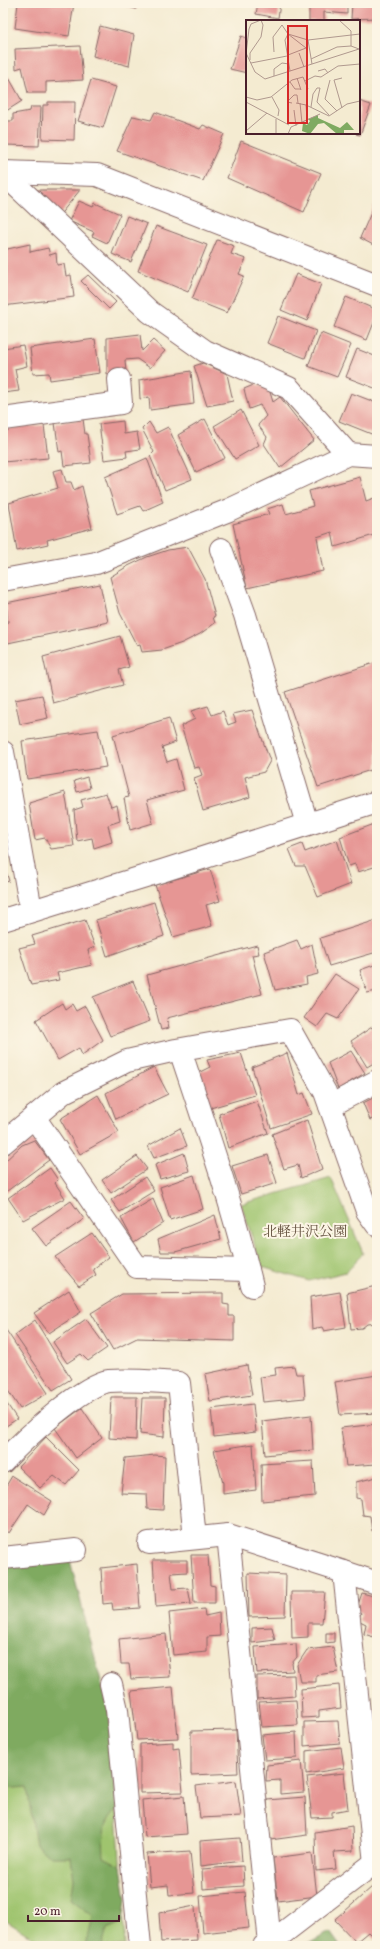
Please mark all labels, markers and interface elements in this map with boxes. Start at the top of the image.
inset map [246,20,360,134]
park label: 北軽井沢公園 [263,1223,347,1242]
scale bar [28,1897,119,1923]
text: 20 m [34,1904,61,1920]

